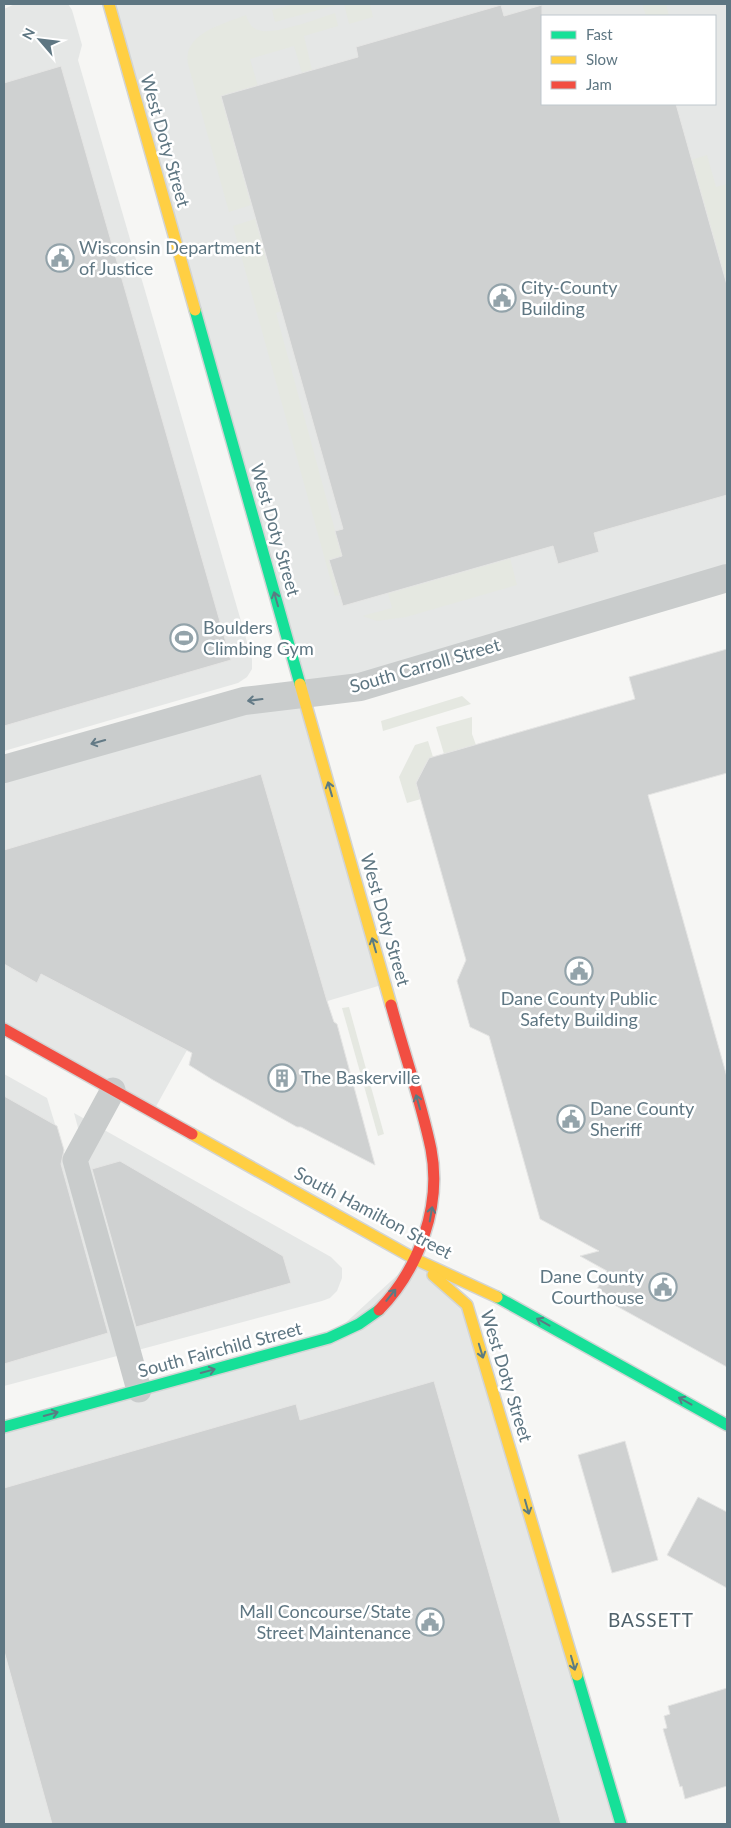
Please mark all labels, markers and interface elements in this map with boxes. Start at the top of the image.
north arrow [15,15,65,65]
legend [541,15,716,105]
text: N [18,25,38,42]
text: Fast [586,25,613,43]
text: Slow [586,50,618,68]
street label: West Doty Street [137,72,196,210]
text: Jam [586,75,612,93]
place label: Wisconsin Department of Justice [79,236,261,279]
public building icon: Wisconsin Department of Justice [45,243,75,273]
place label: City-County Building [521,276,618,319]
public building icon: City-County Building [487,283,517,313]
street label: West Doty Street [247,461,306,599]
one-way arrow [271,591,280,607]
place label: Boulders Climbing Gym [203,616,314,659]
sports icon: Boulders Climbing Gym [169,623,199,653]
street label: South Carroll Street [347,633,503,697]
one-way arrow [247,695,263,705]
one-way arrow [91,738,107,747]
one-way arrow [325,781,334,797]
street label: West Doty Street [357,851,416,989]
one-way arrow [368,938,378,954]
public building icon: Dane County Public Safety Building [564,956,594,986]
place label: Dane County Public Safety Building [501,987,658,1030]
building icon: The Baskerville [267,1063,297,1093]
place label: The Baskerville [301,1066,420,1088]
one-way arrow [413,1094,422,1110]
place label: Dane County Sheriff [590,1097,695,1140]
public building icon: Dane County Sheriff [556,1104,586,1134]
street label: South Hamilton Street [291,1161,457,1263]
one-way arrow [427,1206,437,1222]
place label: Dane County Courthouse [540,1265,645,1308]
public building icon: Dane County Courthouse [648,1272,678,1302]
one-way arrow [386,1289,397,1302]
street label: West Doty Street [476,1307,538,1445]
street label: South Fairchild Street [135,1316,305,1381]
one-way arrow [535,1317,550,1327]
one-way arrow [476,1343,486,1359]
one-way arrow [199,1366,215,1376]
one-way arrow [678,1396,692,1406]
one-way arrow [42,1409,58,1418]
one-way arrow [522,1499,532,1515]
place label: Mall Concourse/State Street Maintenance [239,1600,411,1643]
public building icon: Mall Concourse/State Street Maintenance [415,1607,445,1637]
district label: BASSETT [608,1608,694,1631]
one-way arrow [569,1655,578,1671]

